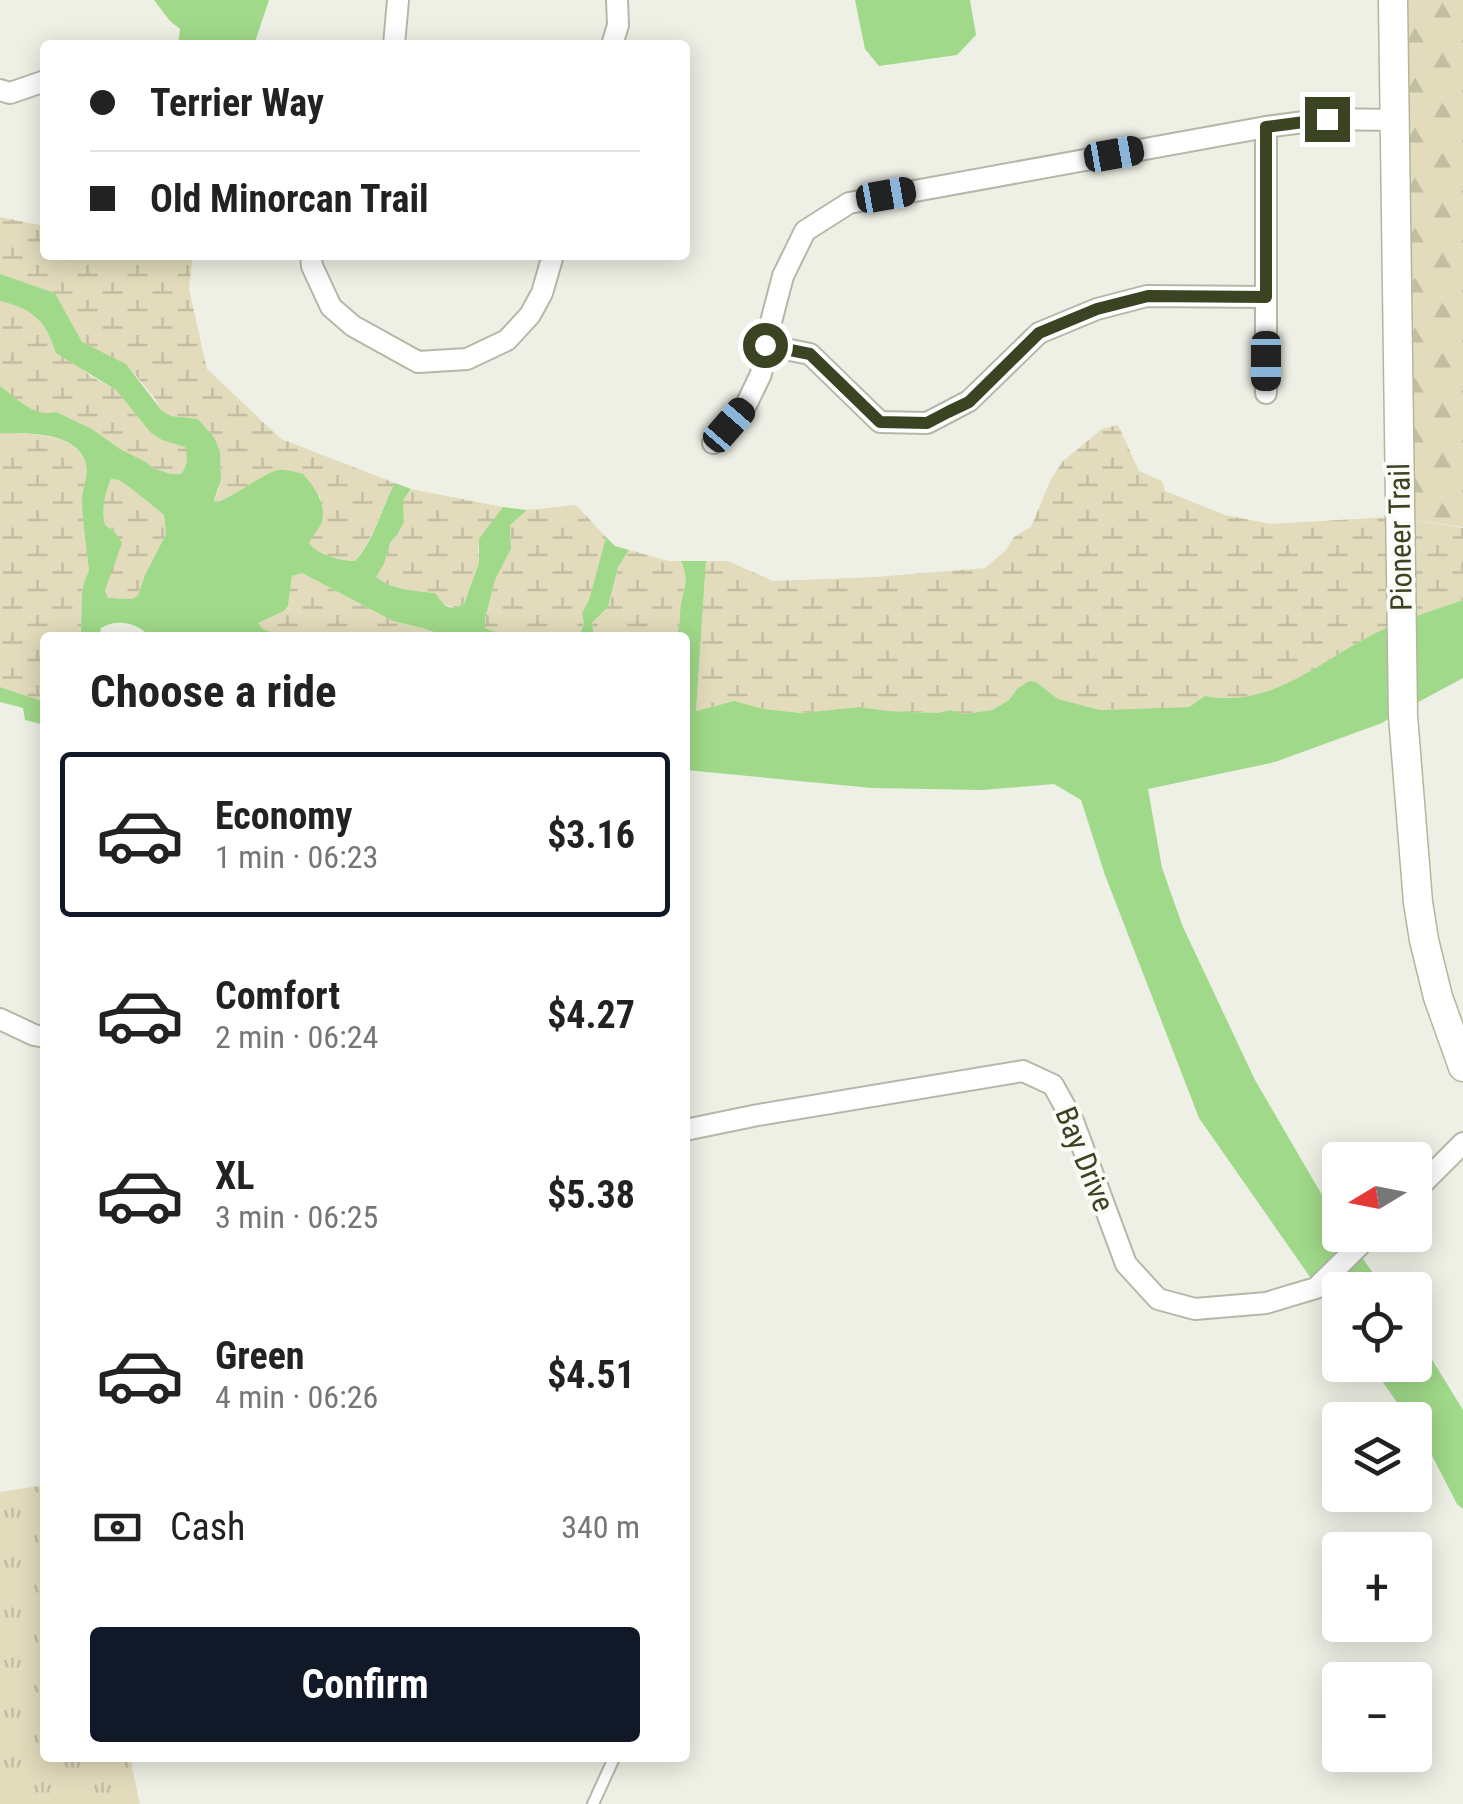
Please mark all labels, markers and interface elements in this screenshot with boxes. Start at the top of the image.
text: Terrier Way [150,81,324,125]
route end [1305,97,1350,142]
car [1082,134,1146,174]
car [854,175,918,215]
text: Old Minorcan Trail [150,177,429,221]
route start [743,323,788,368]
car [1251,331,1281,391]
car [698,393,760,457]
street label: Pioneer Trail [1381,463,1419,611]
text: Choose a ride [90,665,337,718]
icon: car [95,790,185,880]
text: Economy [215,794,352,838]
text: $3.16 [547,813,635,857]
text: 1 min · 06:23 [215,838,378,876]
icon: car [95,970,185,1060]
text: Comfort [215,974,340,1018]
text: $4.27 [547,993,635,1037]
text: 2 min · 06:24 [215,1018,378,1056]
street label: Bay Drive [1048,1102,1122,1216]
north arrow [1322,1142,1432,1252]
map controls [1322,1142,1432,1772]
icon: car [95,1150,185,1240]
text: XL [215,1154,254,1198]
text: $5.38 [547,1173,635,1217]
text: 3 min · 06:25 [215,1198,378,1236]
button: locate [1322,1272,1432,1382]
icon: car [95,1330,185,1420]
text: Green [215,1334,305,1378]
text: $4.51 [547,1353,635,1397]
text: 4 min · 06:26 [215,1378,378,1416]
button: layers [1322,1402,1432,1512]
icon: cash [90,1500,145,1555]
text: Cash [170,1505,245,1549]
text: 340 m [561,1508,640,1546]
button: + [1322,1532,1432,1642]
button: Confirm [90,1627,640,1742]
button: − [1322,1662,1432,1772]

